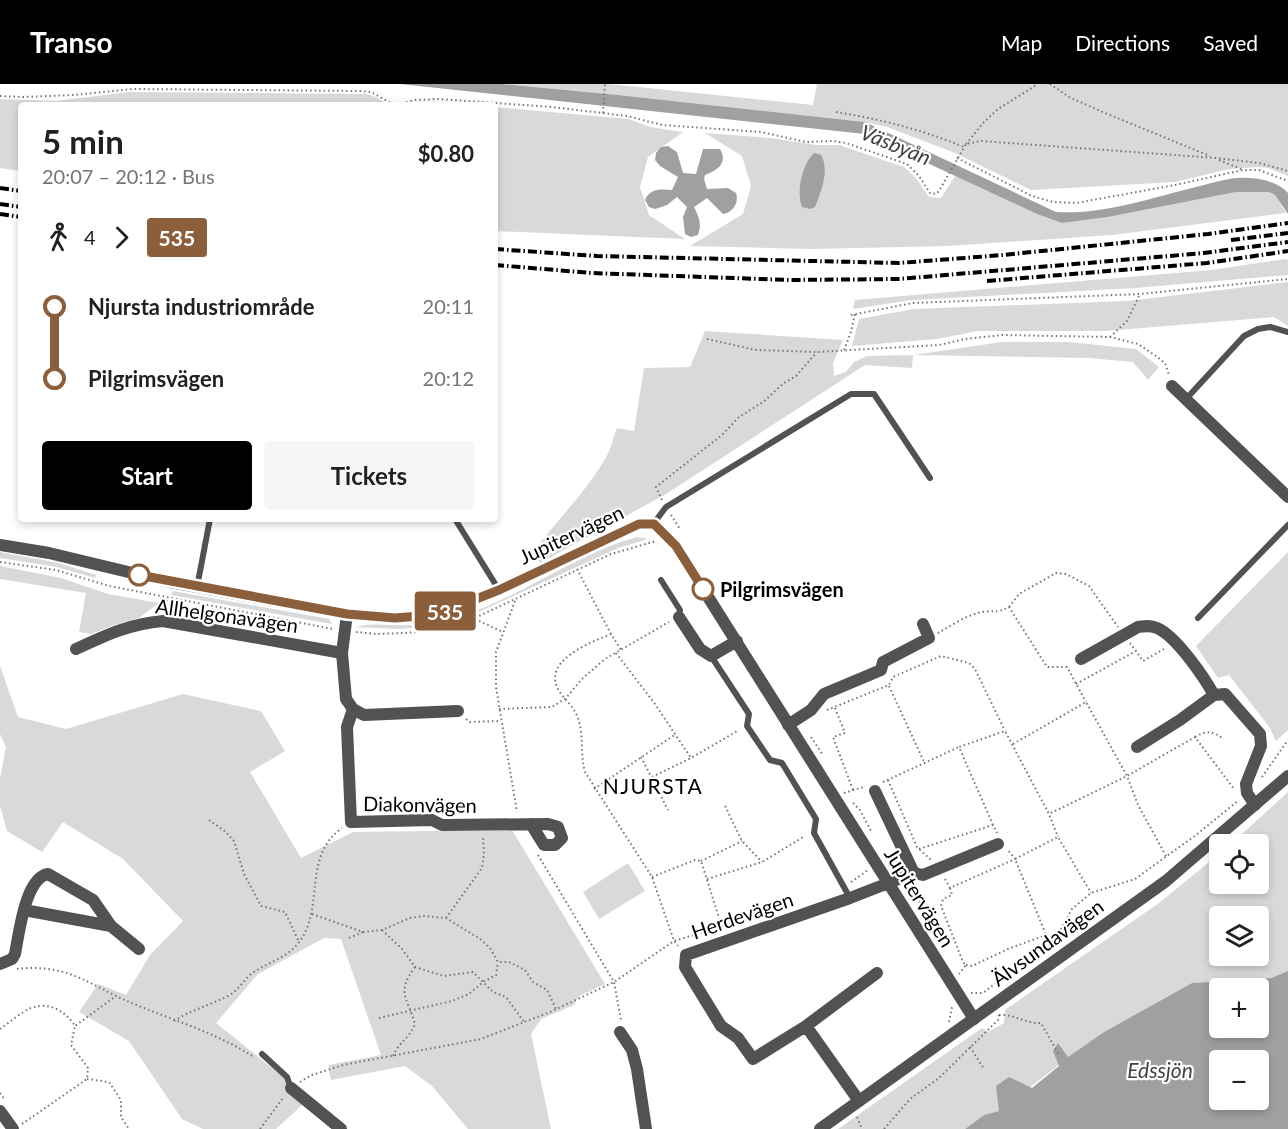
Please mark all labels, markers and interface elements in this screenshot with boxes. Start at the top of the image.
text: Transo [30,25,113,59]
text: Map [1001,30,1042,55]
text: Directions [1075,30,1170,55]
text: Saved [1203,30,1258,55]
water label: Väsbyån [857,119,935,169]
text: 5 min [42,121,124,161]
text: $0.80 [418,140,474,167]
text: 20:07 – 20:12 · Bus [42,164,215,188]
icon: walk [42,221,75,254]
icon: forward [105,221,138,254]
text: 4 [84,225,96,249]
text: 535 [159,225,195,250]
text: Njursta industriområde [88,293,314,320]
text: 20:11 [423,294,474,318]
text: Pilgrimsvägen [88,365,224,392]
text: 20:12 [423,366,474,390]
button: Start [42,441,252,510]
button: Tickets [264,441,474,510]
street label: Jupitervägen [515,499,627,569]
unlabelled marker [128,564,150,586]
place label: Pilgrimsvägen [720,577,844,601]
marker: Pilgrimsvägen [692,578,714,600]
line badge: 535 [410,592,480,630]
street label: Allhelgonavägen [154,593,300,637]
text: 535 [427,599,463,624]
district label: NJURSTA [603,773,703,798]
street label: Diakonvägen [363,791,477,817]
map controls [1209,834,1269,1110]
button: locate [1209,834,1269,894]
street label: Jupitervägen [880,843,960,951]
street label: Herdevägen [688,886,796,944]
street label: Älvsundavägen [986,893,1108,991]
button: layers [1209,906,1269,966]
button: + [1209,978,1269,1038]
button: − [1209,1050,1269,1110]
water label: Edssjön [1127,1057,1193,1082]

